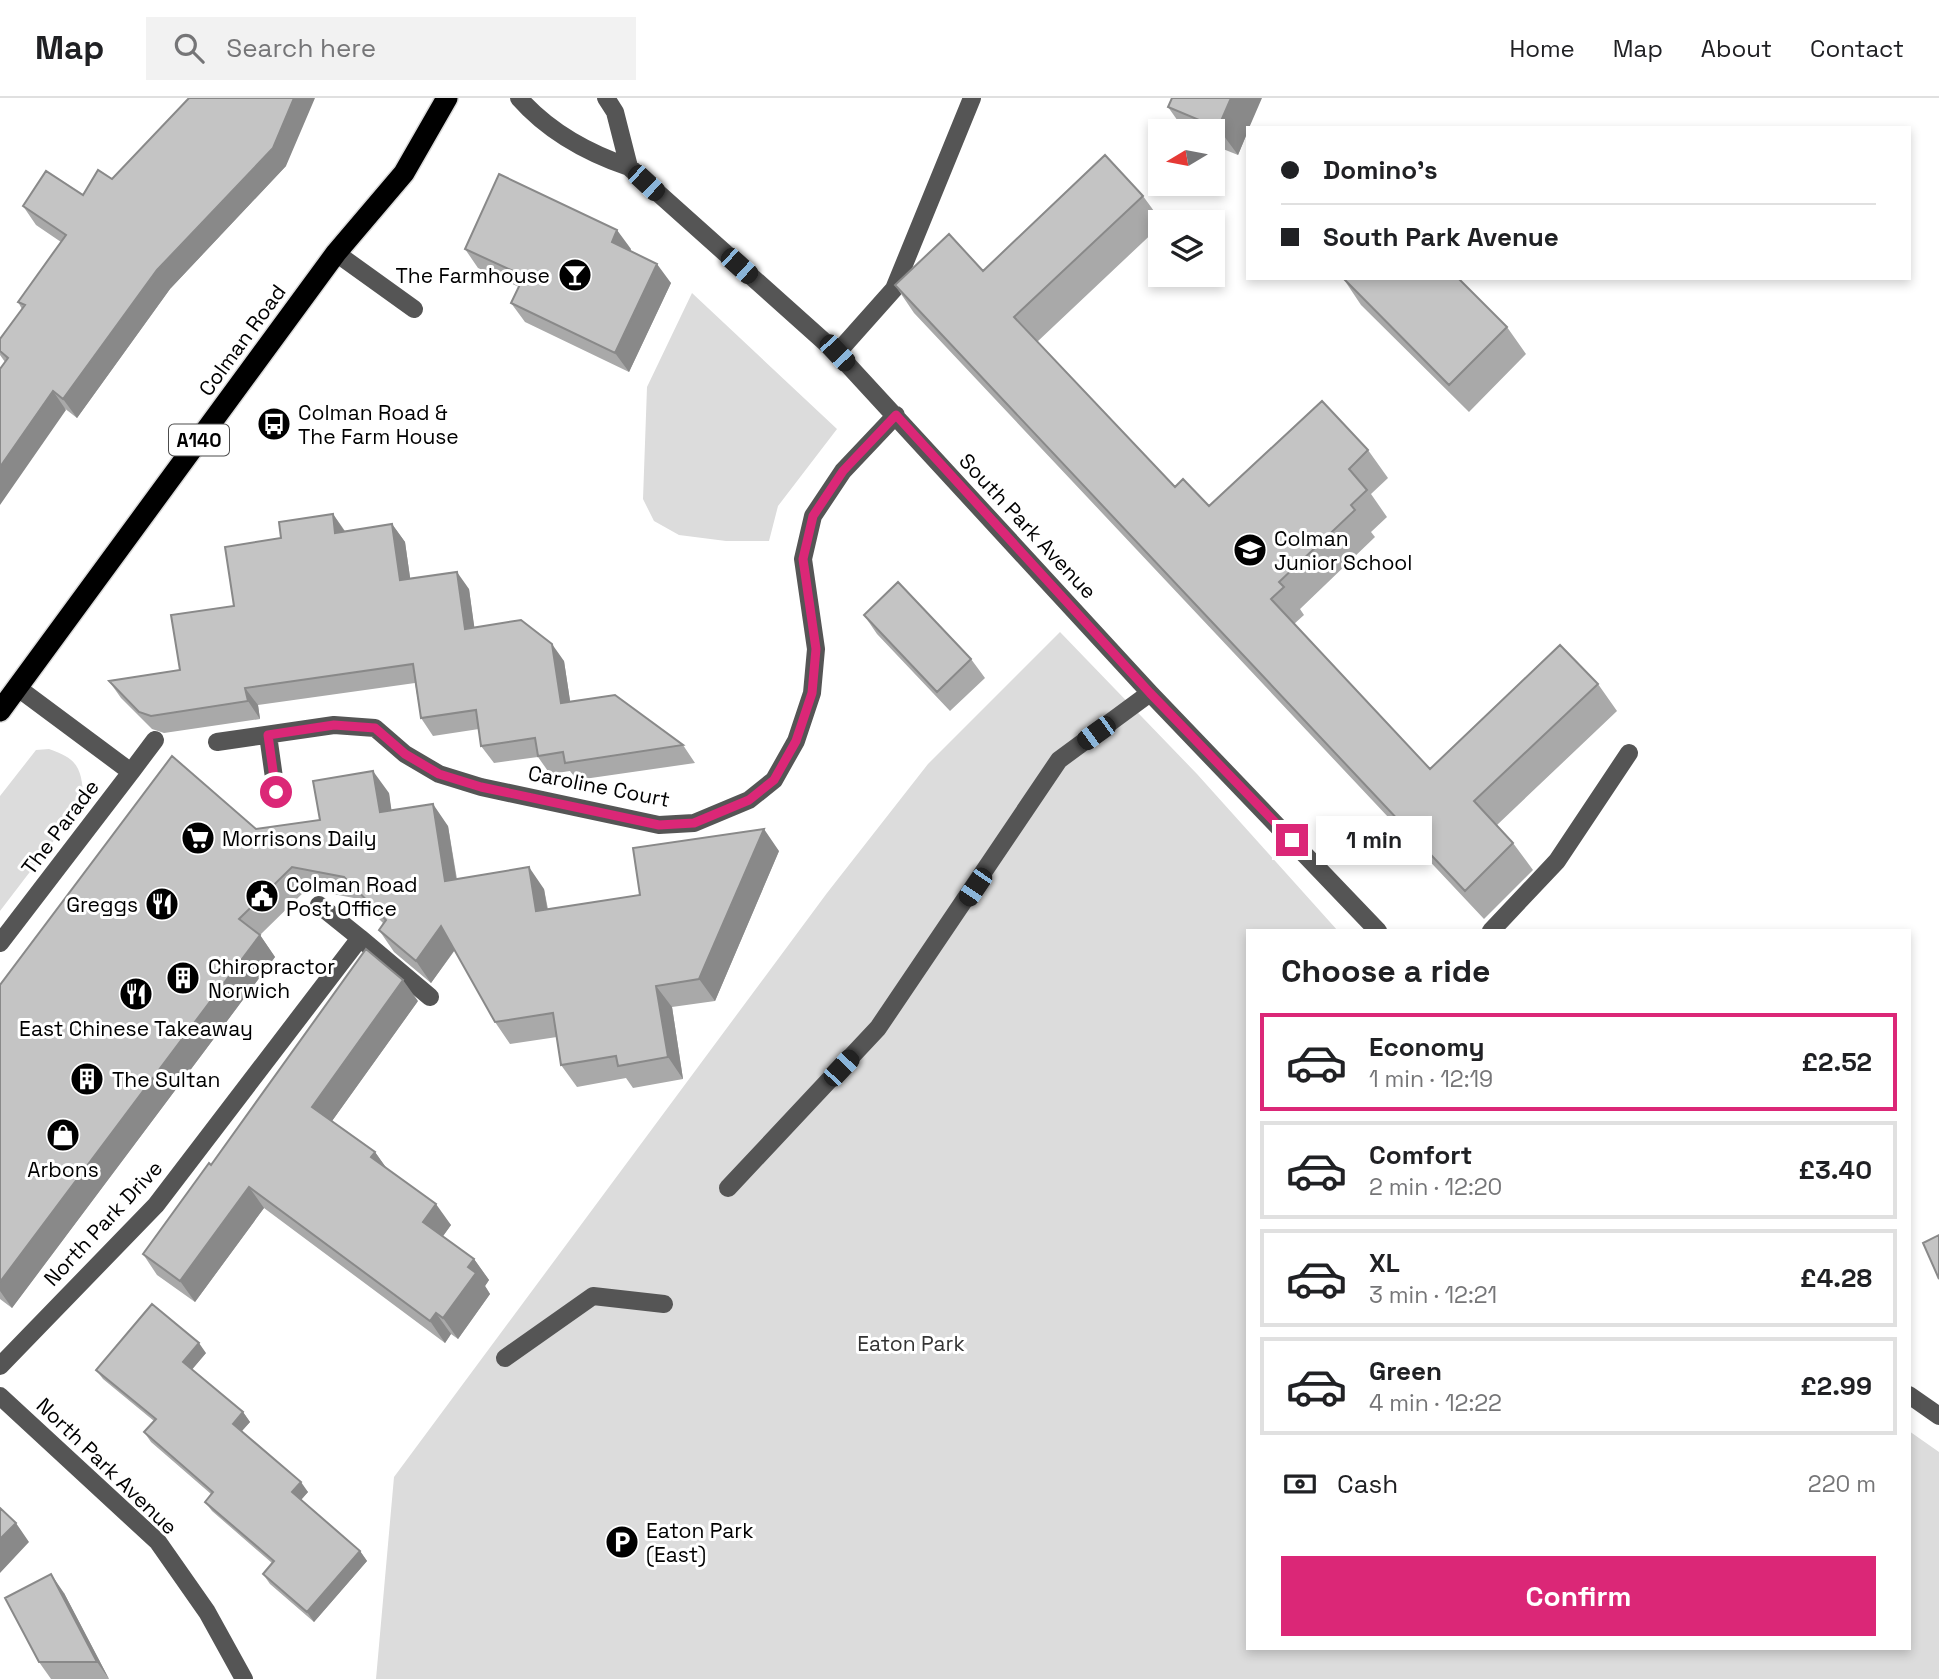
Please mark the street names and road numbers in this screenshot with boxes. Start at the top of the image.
street label: Colman Road [192,279,292,401]
road number: A140 [169,424,229,456]
street label: South Park Avenue [953,447,1103,605]
street label: Caroline Court [526,759,672,813]
street label: The Parade [15,774,105,880]
street label: North Park Drive [38,1154,168,1292]
street label: North Park Avenue [31,1392,183,1540]

